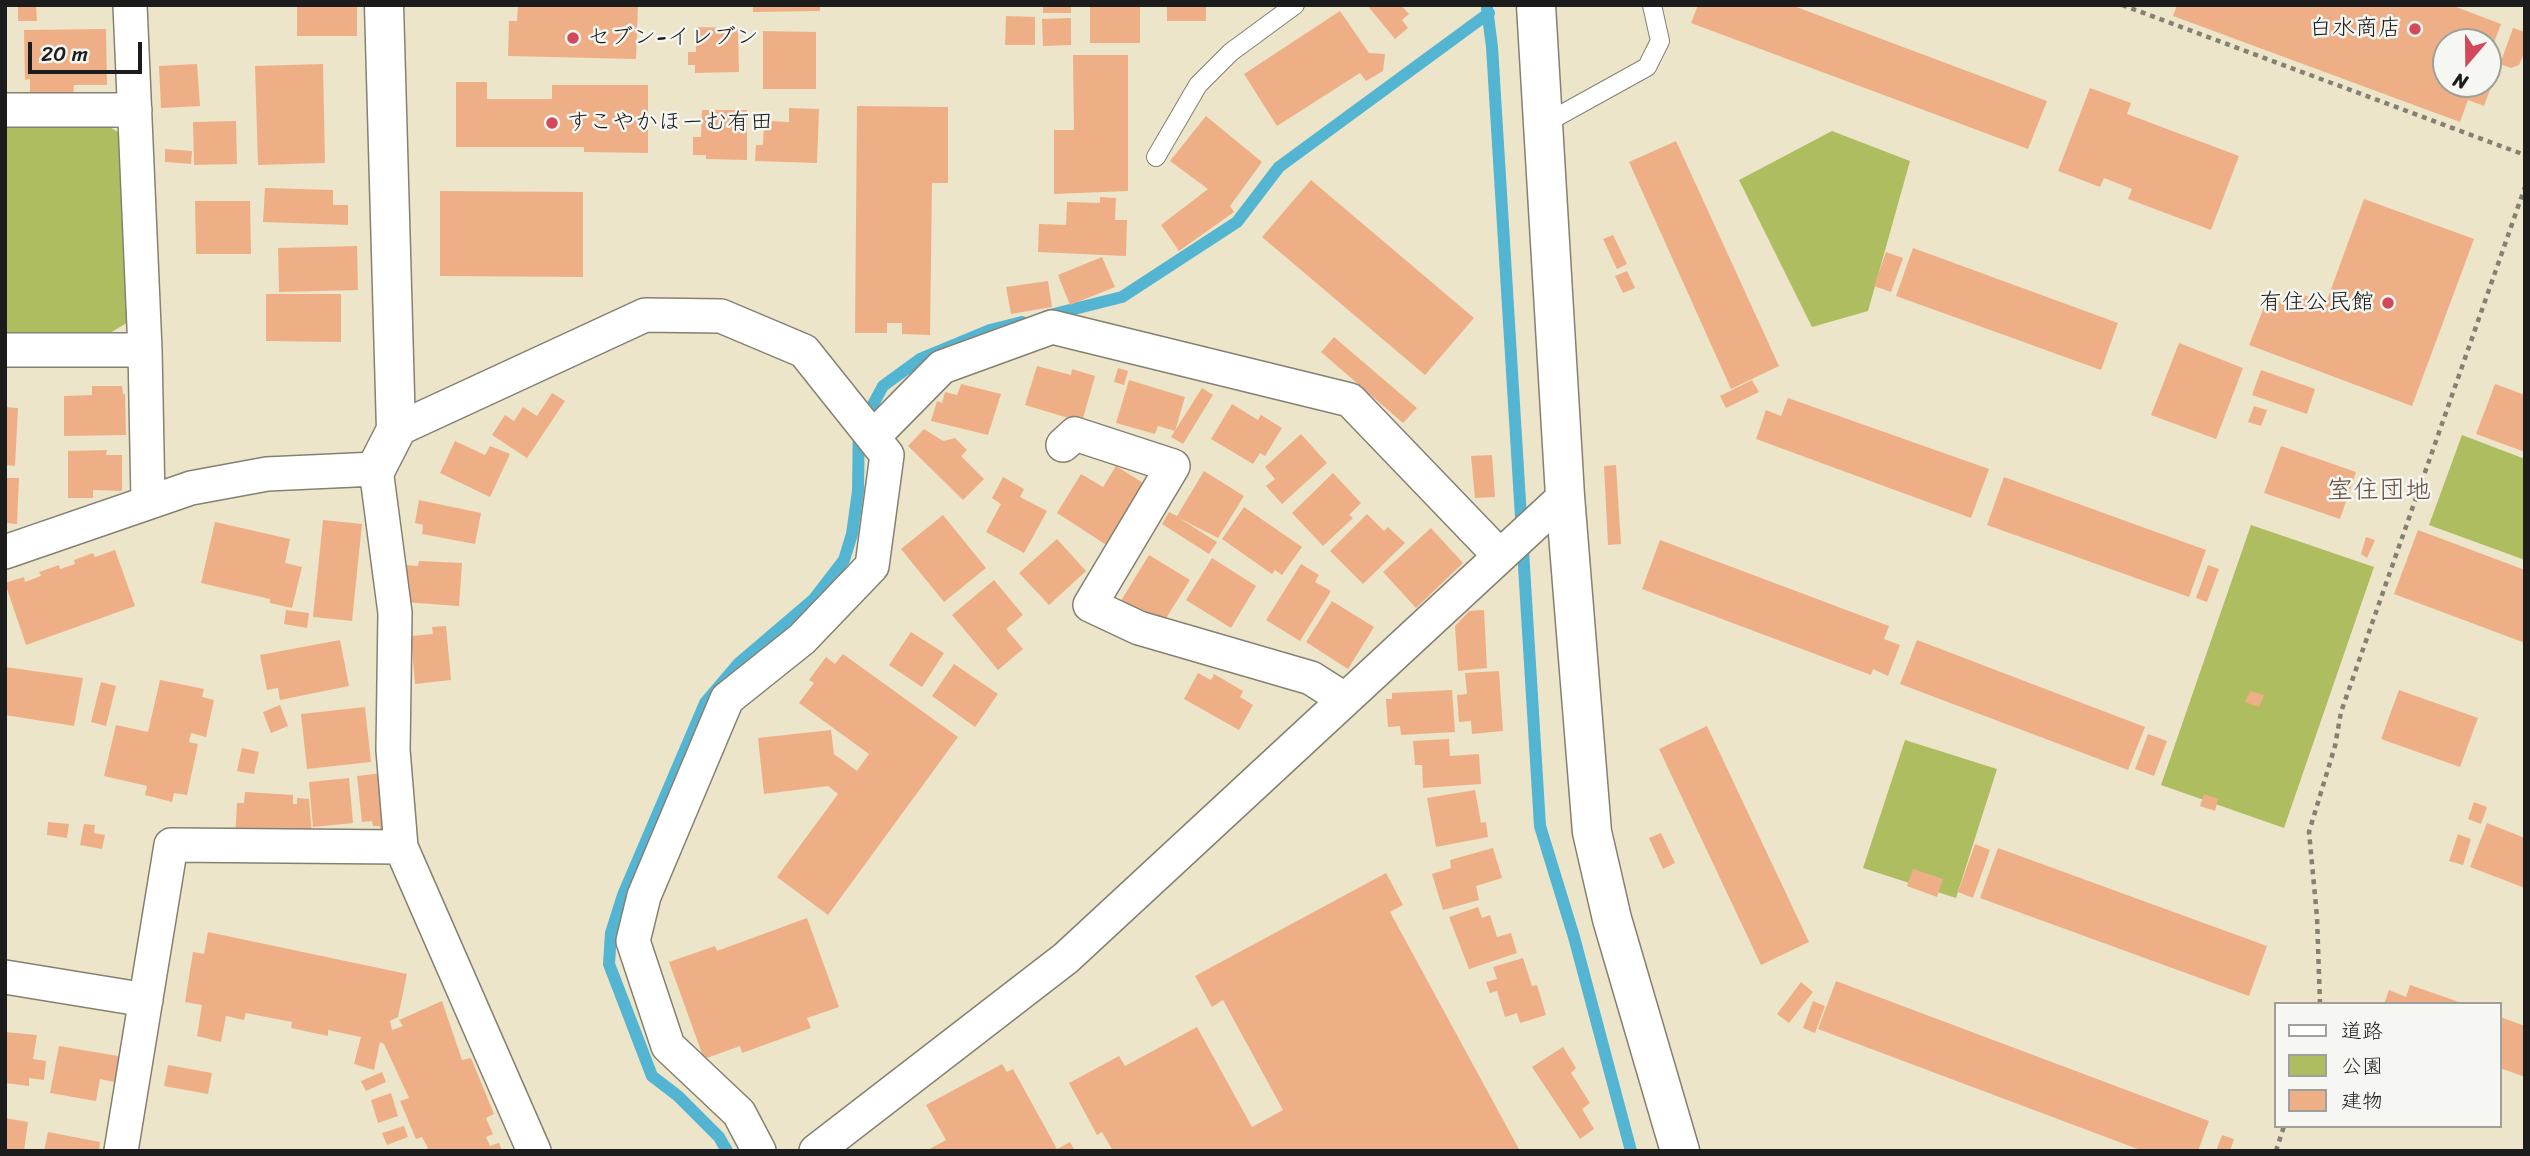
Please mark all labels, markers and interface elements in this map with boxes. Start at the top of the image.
place label: 白水商店 [2309,15,2401,43]
marker: 白水商店 [2407,21,2423,37]
place label: セブン-イレブン [587,24,759,52]
scale bar [32,28,145,72]
north arrow [2432,28,2502,98]
marker: セブン-イレブン [565,30,581,46]
text: 20 m [41,35,88,73]
text: N [2449,64,2472,99]
place label: すこやかほーむ有田 [566,109,773,137]
marker: すこやかほーむ有田 [544,115,560,131]
place label: 有住公民館 [2259,289,2374,317]
marker: 有住公民館 [2380,295,2396,311]
district label: 室住団地 [2327,475,2431,507]
legend [2274,1002,2502,1128]
text: 道路 [2341,1012,2383,1050]
text: 公園 [2341,1047,2383,1085]
text: 建物 [2341,1082,2383,1120]

